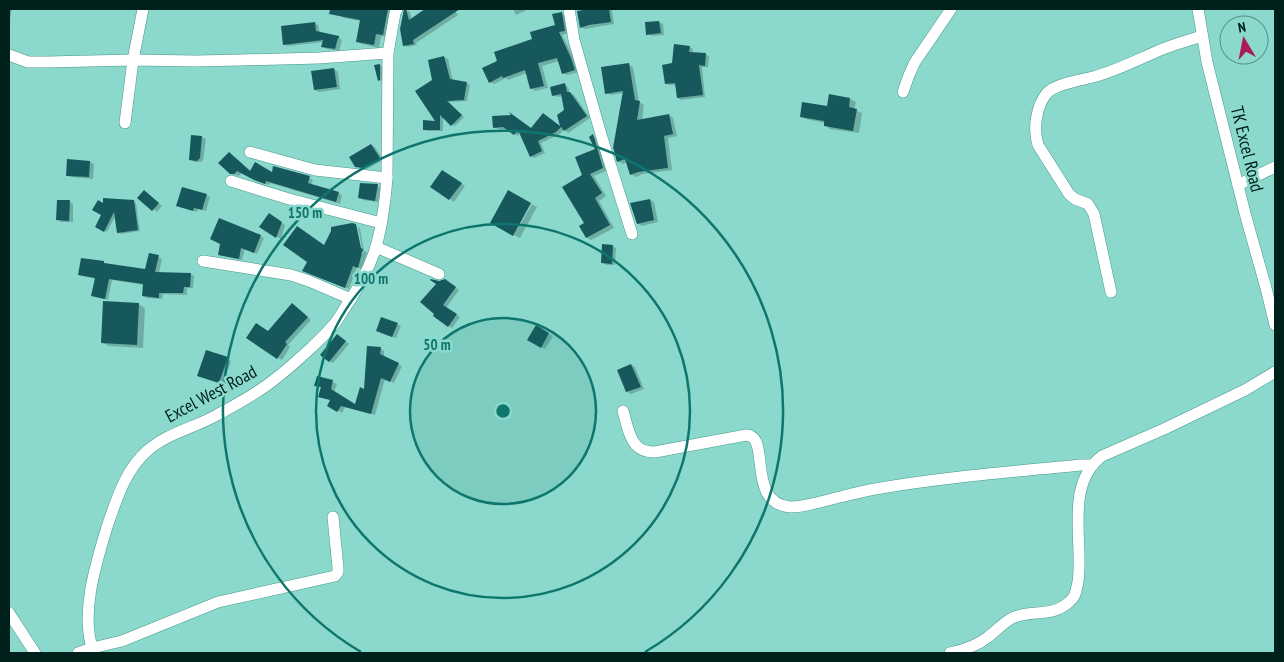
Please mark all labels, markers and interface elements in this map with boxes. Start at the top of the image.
north arrow [1219,15,1269,65]
text: N [1236,18,1247,37]
street label: TK Excel Road [1226,104,1269,194]
text: 150 m [288,203,322,222]
text: 100 m [354,269,388,288]
text: 50 m [423,335,451,354]
street label: Excel West Road [161,360,261,427]
centre of rings [494,402,512,420]

